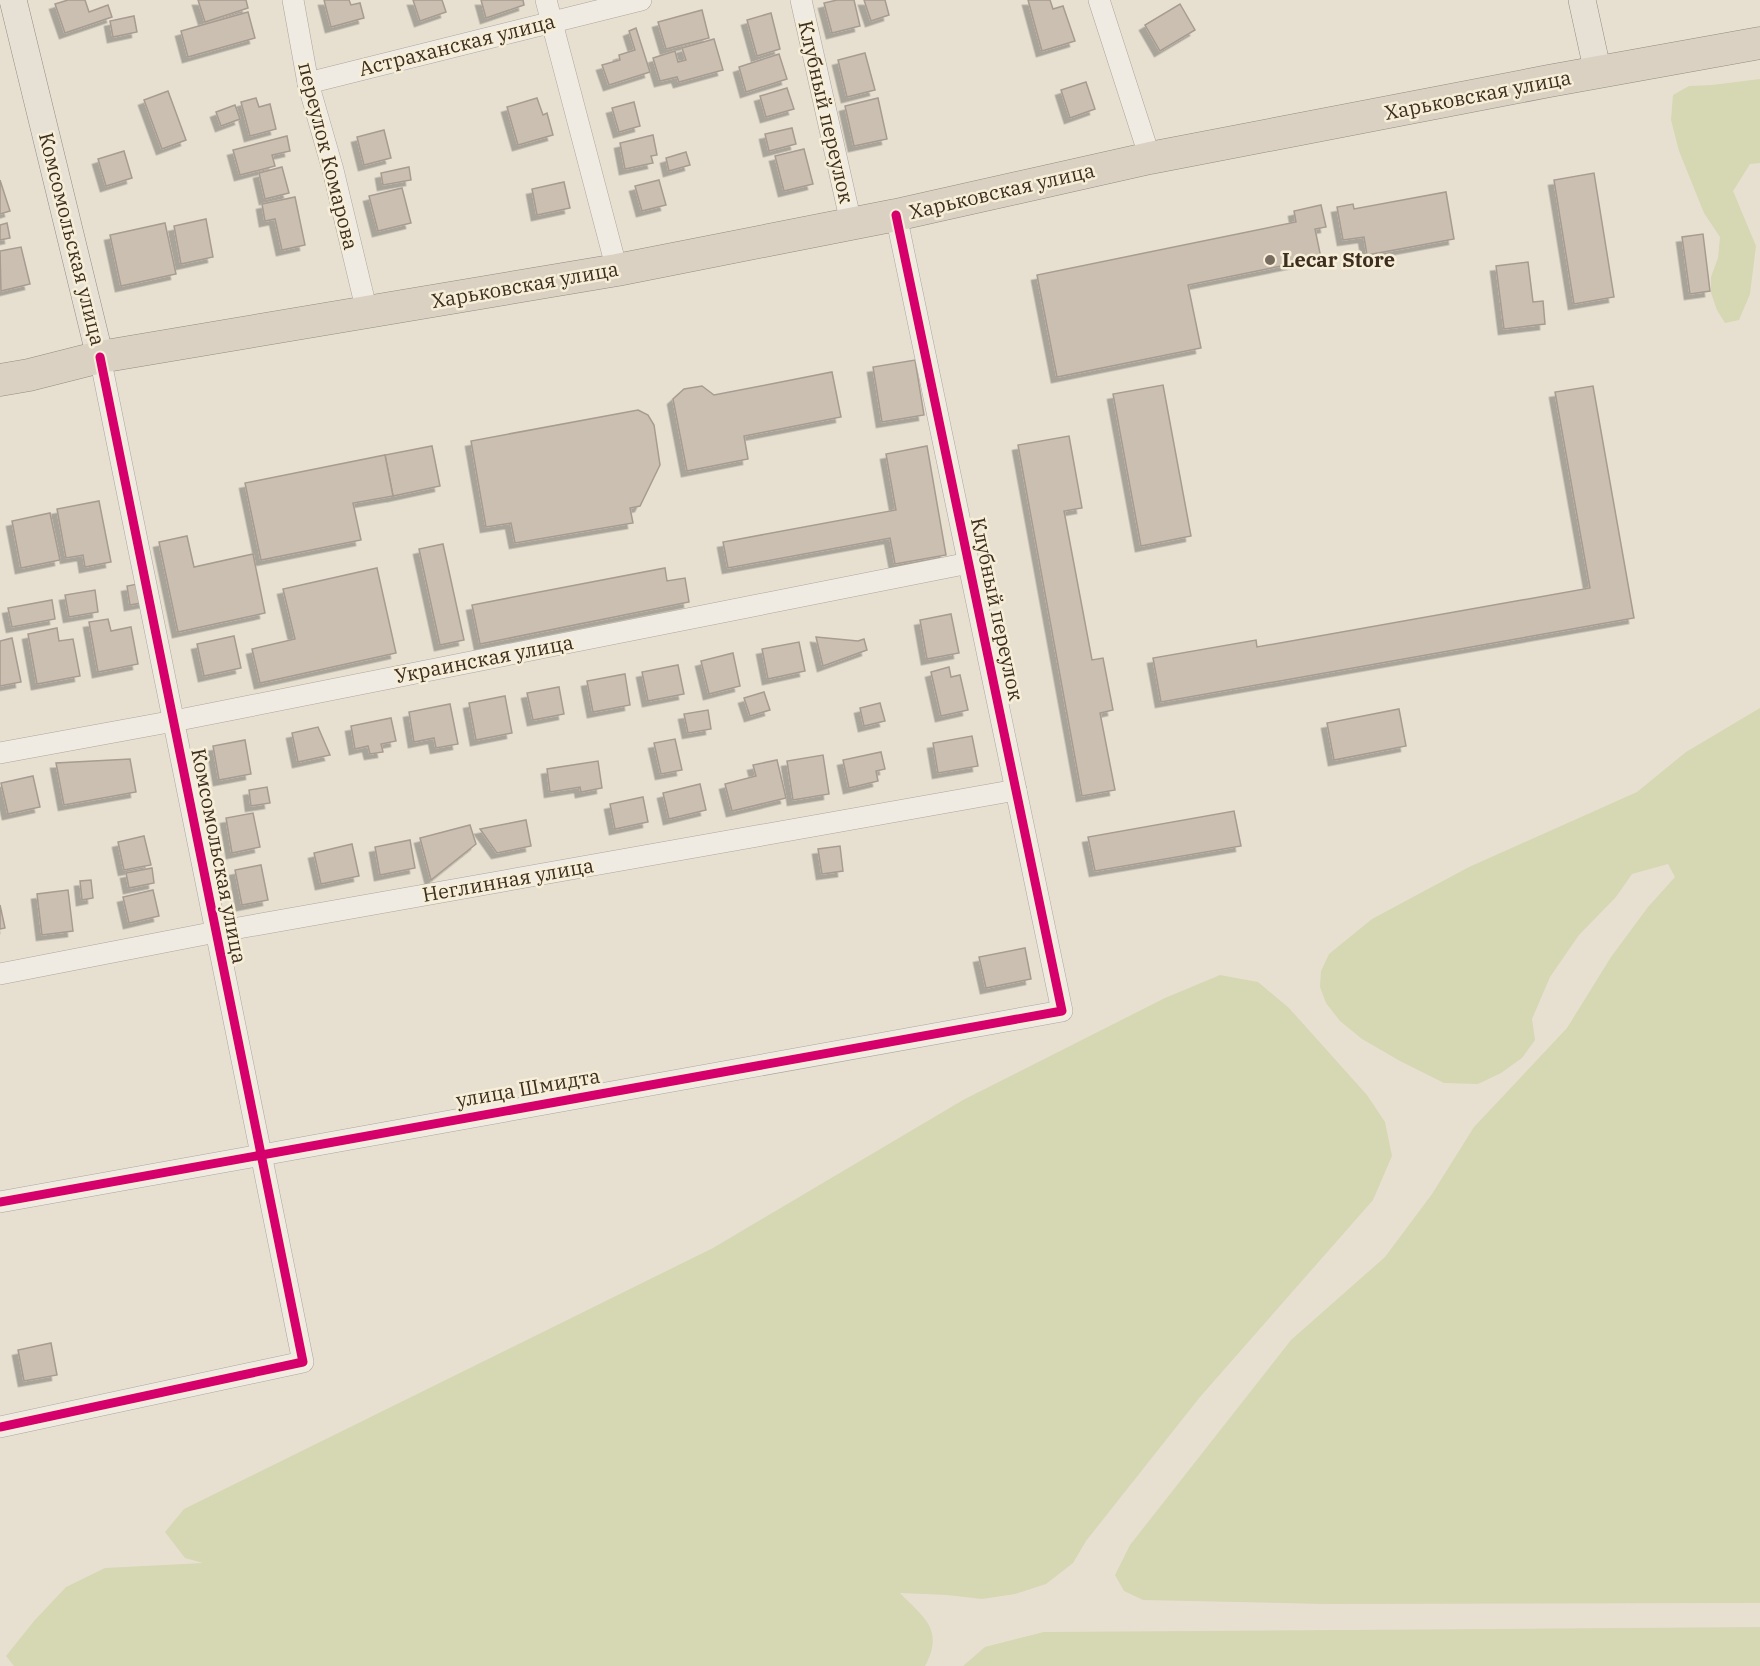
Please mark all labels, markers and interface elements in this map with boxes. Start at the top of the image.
street label: Астраханская улица [356,7,558,82]
street label: Клубный переулок [792,18,861,206]
street label: переулок Комарова [292,59,365,253]
street label: Харьковская улица [1382,63,1574,126]
street label: Комсомольская улица [33,130,112,348]
street label: Харьковская улица [907,156,1097,225]
place label: Lecar Store [1282,246,1395,273]
marker: Lecar Store [1263,253,1277,267]
street label: Харьковская улица [429,255,621,314]
street label: Клубный переулок [965,515,1030,703]
street label: Украинская улица [392,628,576,689]
street label: Комсомольская улица [185,746,254,966]
street label: Неглинная улица [420,851,596,908]
street label: улица Шмидта [454,1062,602,1113]

